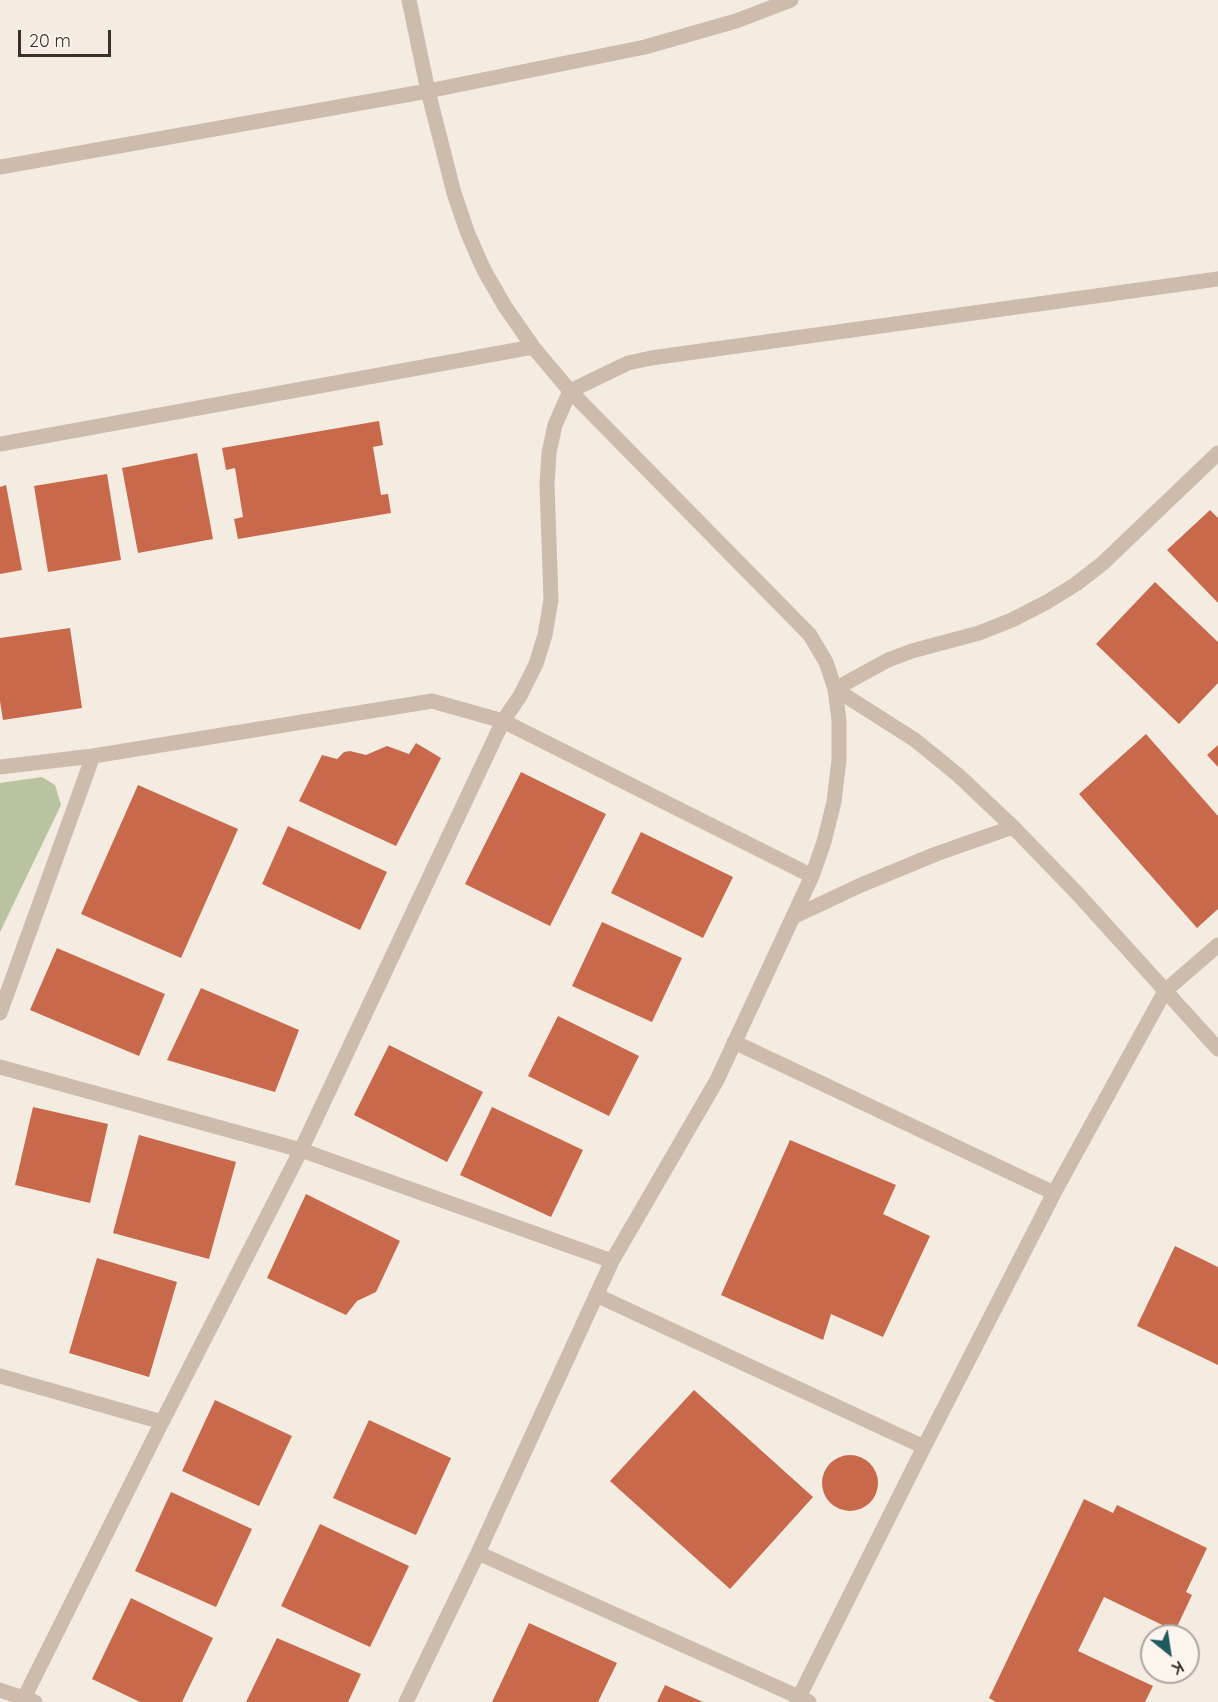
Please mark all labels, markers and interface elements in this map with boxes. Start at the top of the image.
scale bar [21,18,114,56]
text: 20 m [29,29,71,52]
north arrow [1140,1624,1200,1684]
text: K [1168,1657,1188,1679]

